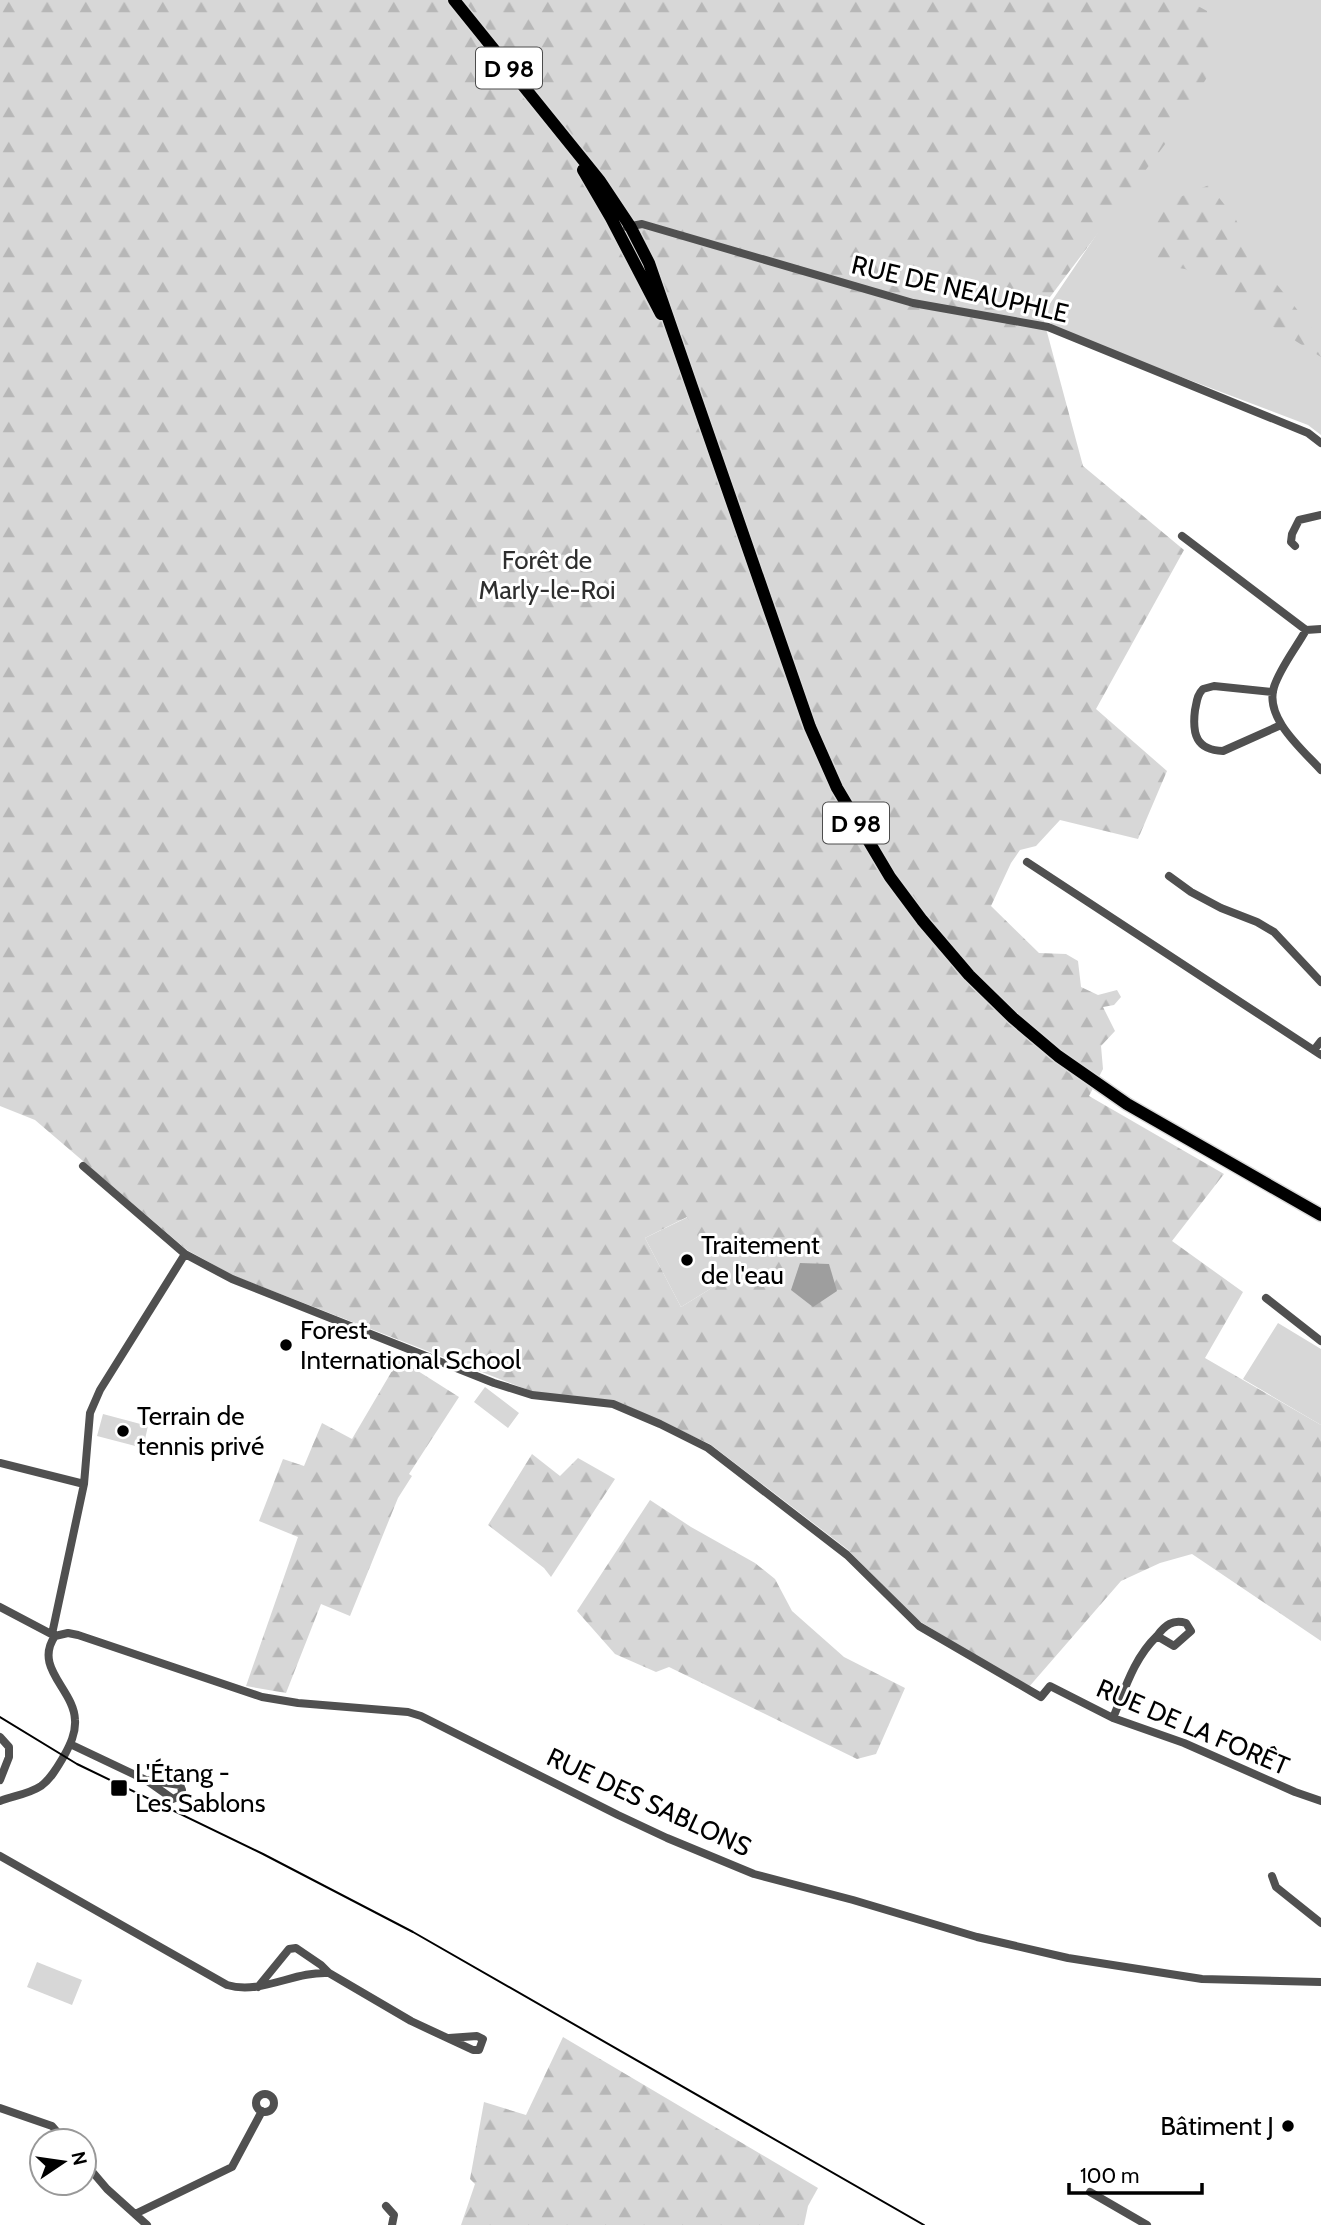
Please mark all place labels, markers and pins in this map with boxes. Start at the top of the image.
place label: Traitement de l'eau [701,1229,820,1291]
marker: Traitement de l'eau [679,1252,695,1268]
place label: Forest International School [300,1314,521,1376]
marker: Forest International School [278,1337,294,1353]
place label: Terrain de tennis privé [137,1400,264,1462]
marker: Terrain de tennis privé [115,1423,131,1439]
place label: L'Étang - Les Sablons [135,1757,266,1819]
marker: L'Étang - Les Sablons [109,1778,129,1798]
place label: Bâtiment J [1160,2110,1274,2142]
marker: Bâtiment J [1280,2118,1296,2134]

